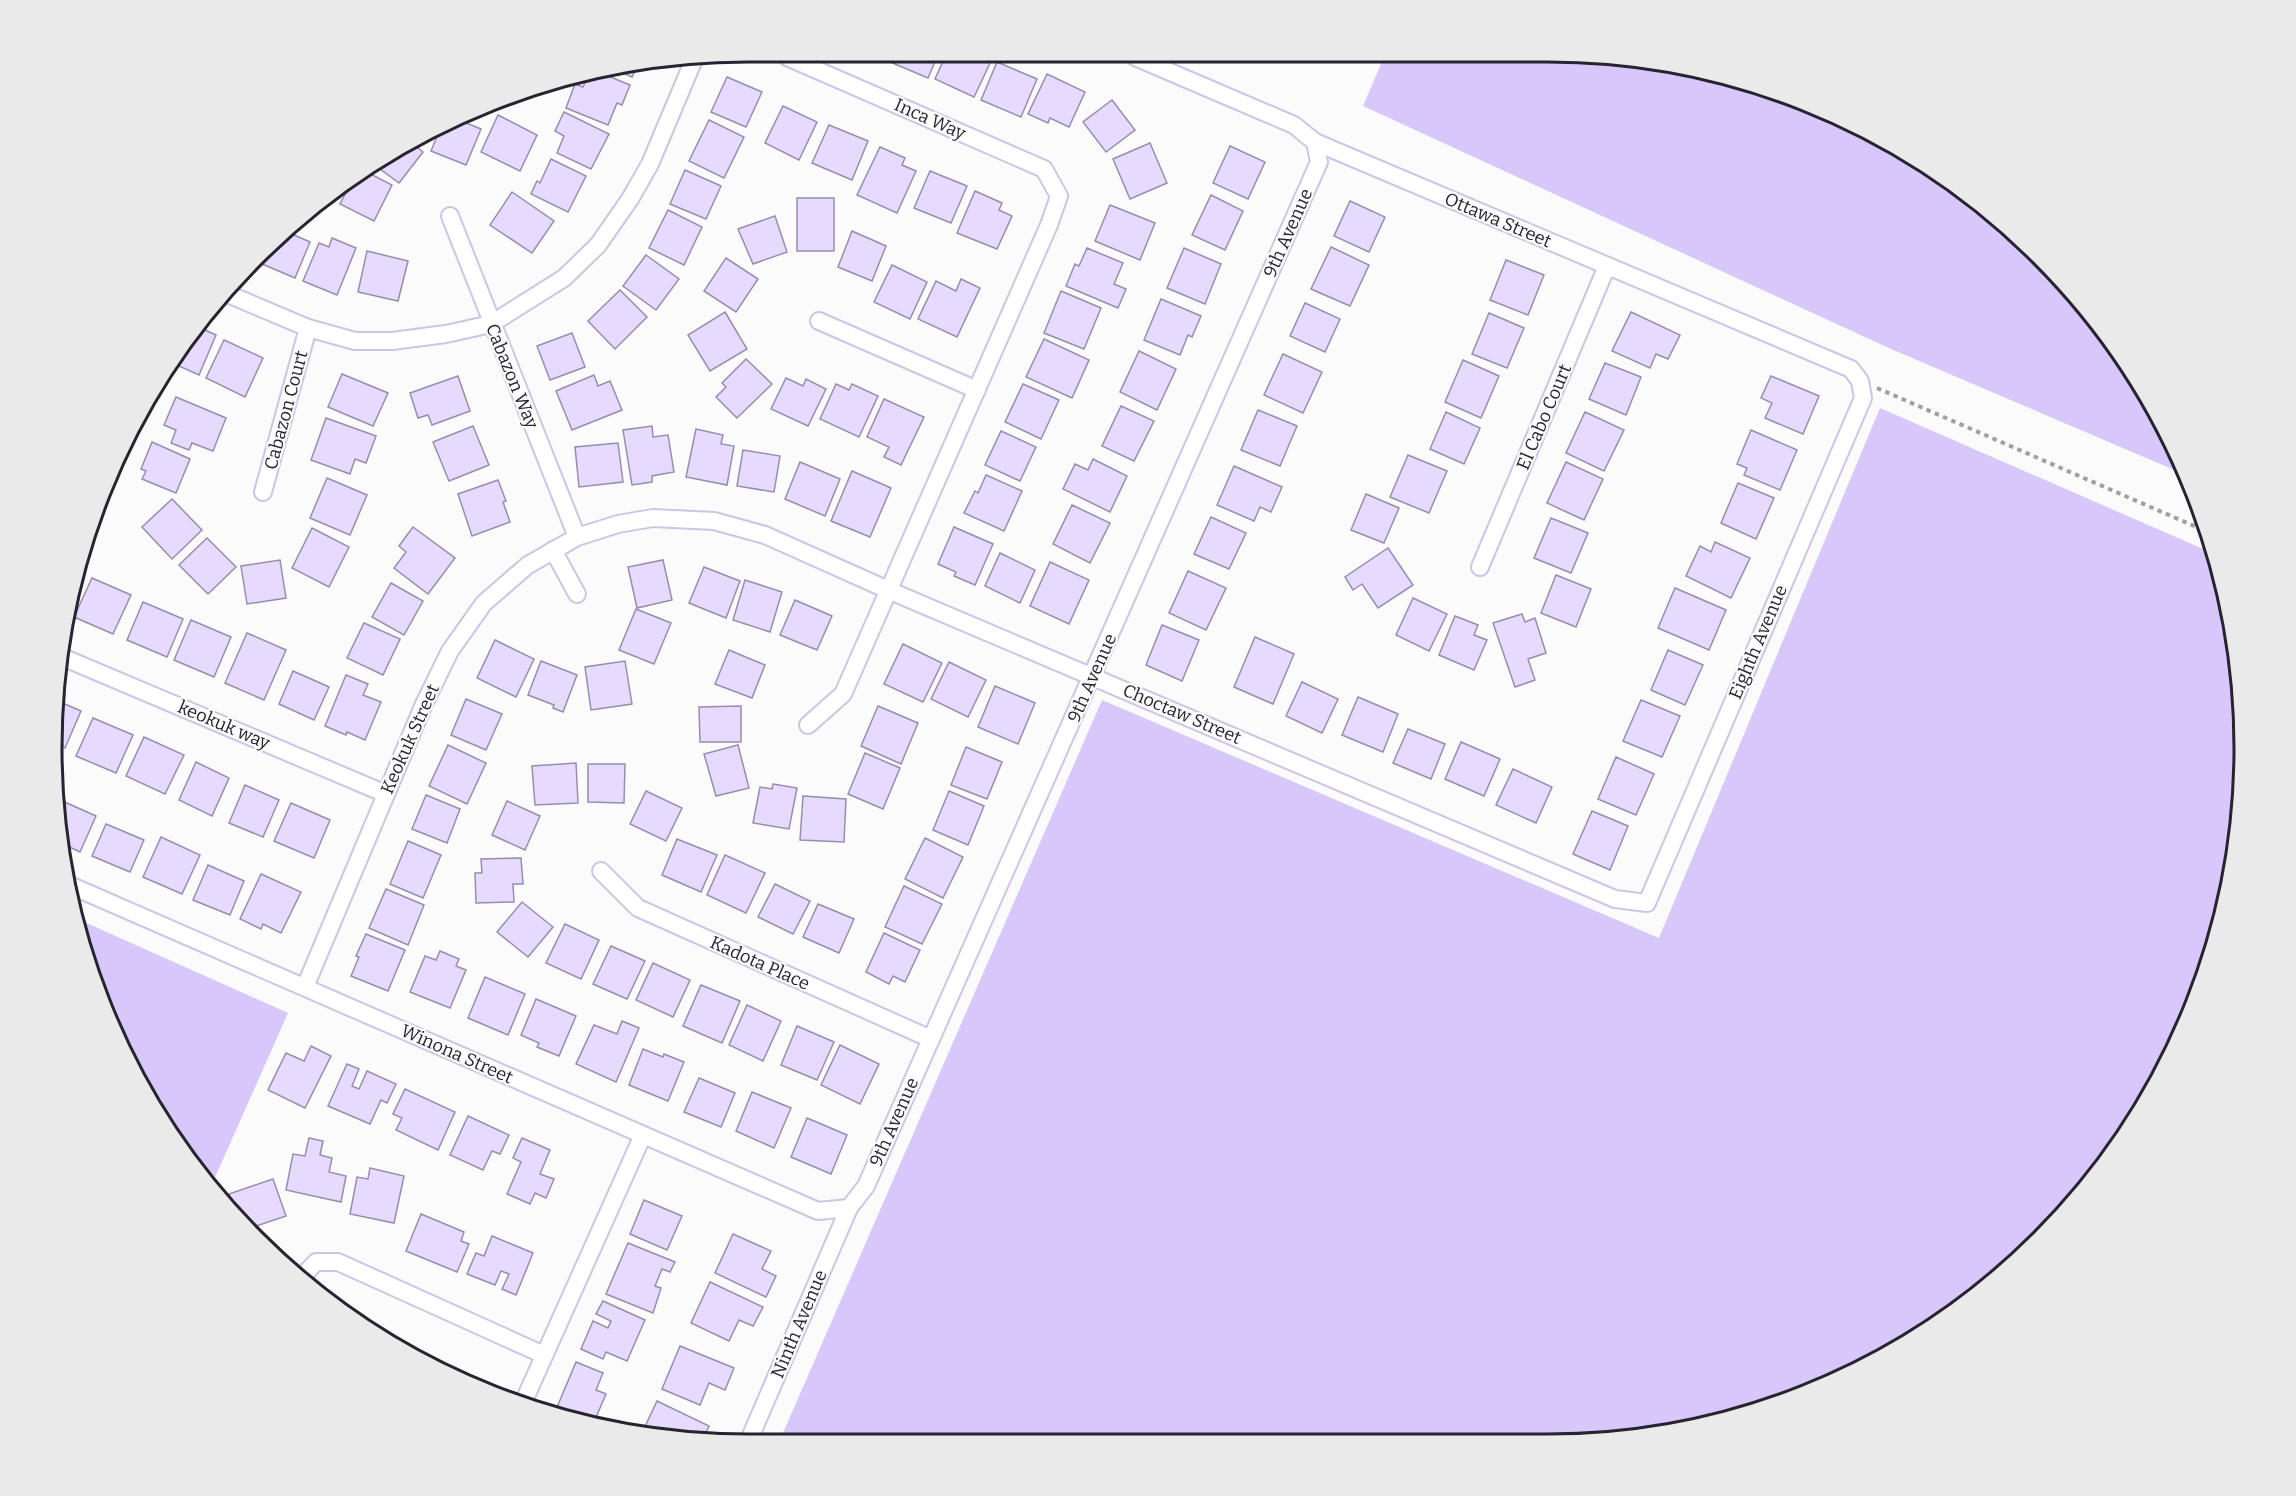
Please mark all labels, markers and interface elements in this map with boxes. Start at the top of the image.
street label: Inca Way [891,94,970,145]
street label: 9th Avenue [1259,185,1317,281]
street label: Ottawa Street [1441,188,1555,253]
street label: Cabazon Way [481,320,543,432]
street label: Cabazon Court [260,348,313,472]
street label: El Cabo Court [1512,360,1576,473]
street label: Eighth Avenue [1724,582,1792,702]
street label: 9th Avenue [1063,630,1121,726]
street label: Choctaw Street [1120,679,1245,749]
street label: Keokuk Street [376,680,444,797]
street label: keokuk way [175,696,274,754]
street label: Kadota Place [707,931,813,995]
street label: Winona Street [398,1019,517,1089]
street label: 9th Avenue [865,1074,923,1170]
street label: Ninth Avenue [766,1267,832,1381]

